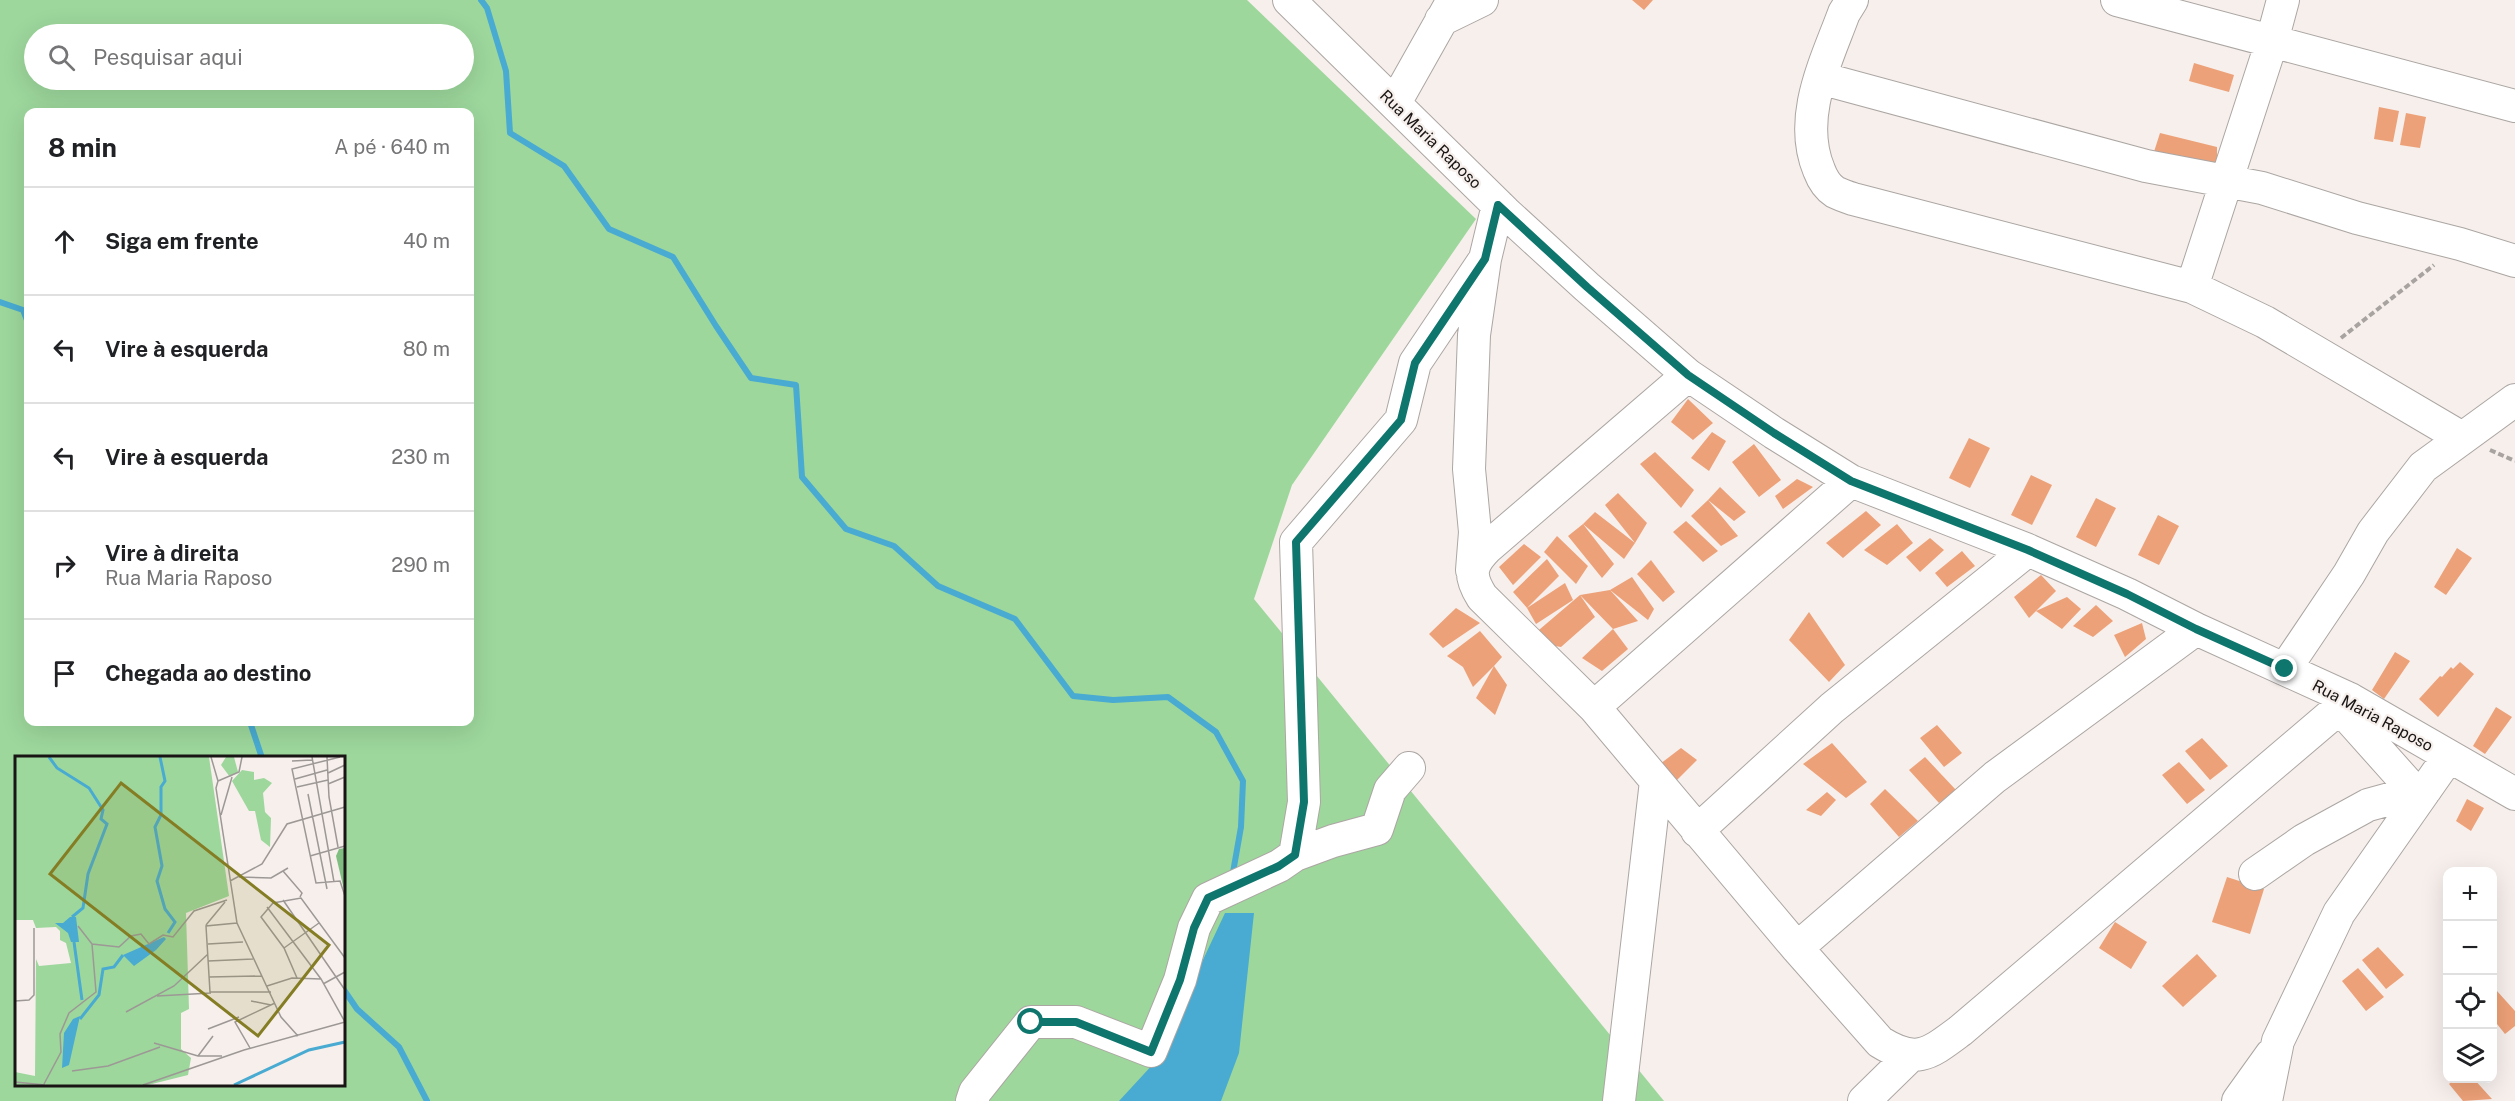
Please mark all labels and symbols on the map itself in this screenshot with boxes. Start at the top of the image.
street label: Rua Maria Raposo [1376,86,1485,193]
route end [2271,655,2297,681]
street label: Rua Maria Raposo [2309,676,2436,755]
inset map [15,756,345,1086]
route start [1017,1008,1043,1034]

